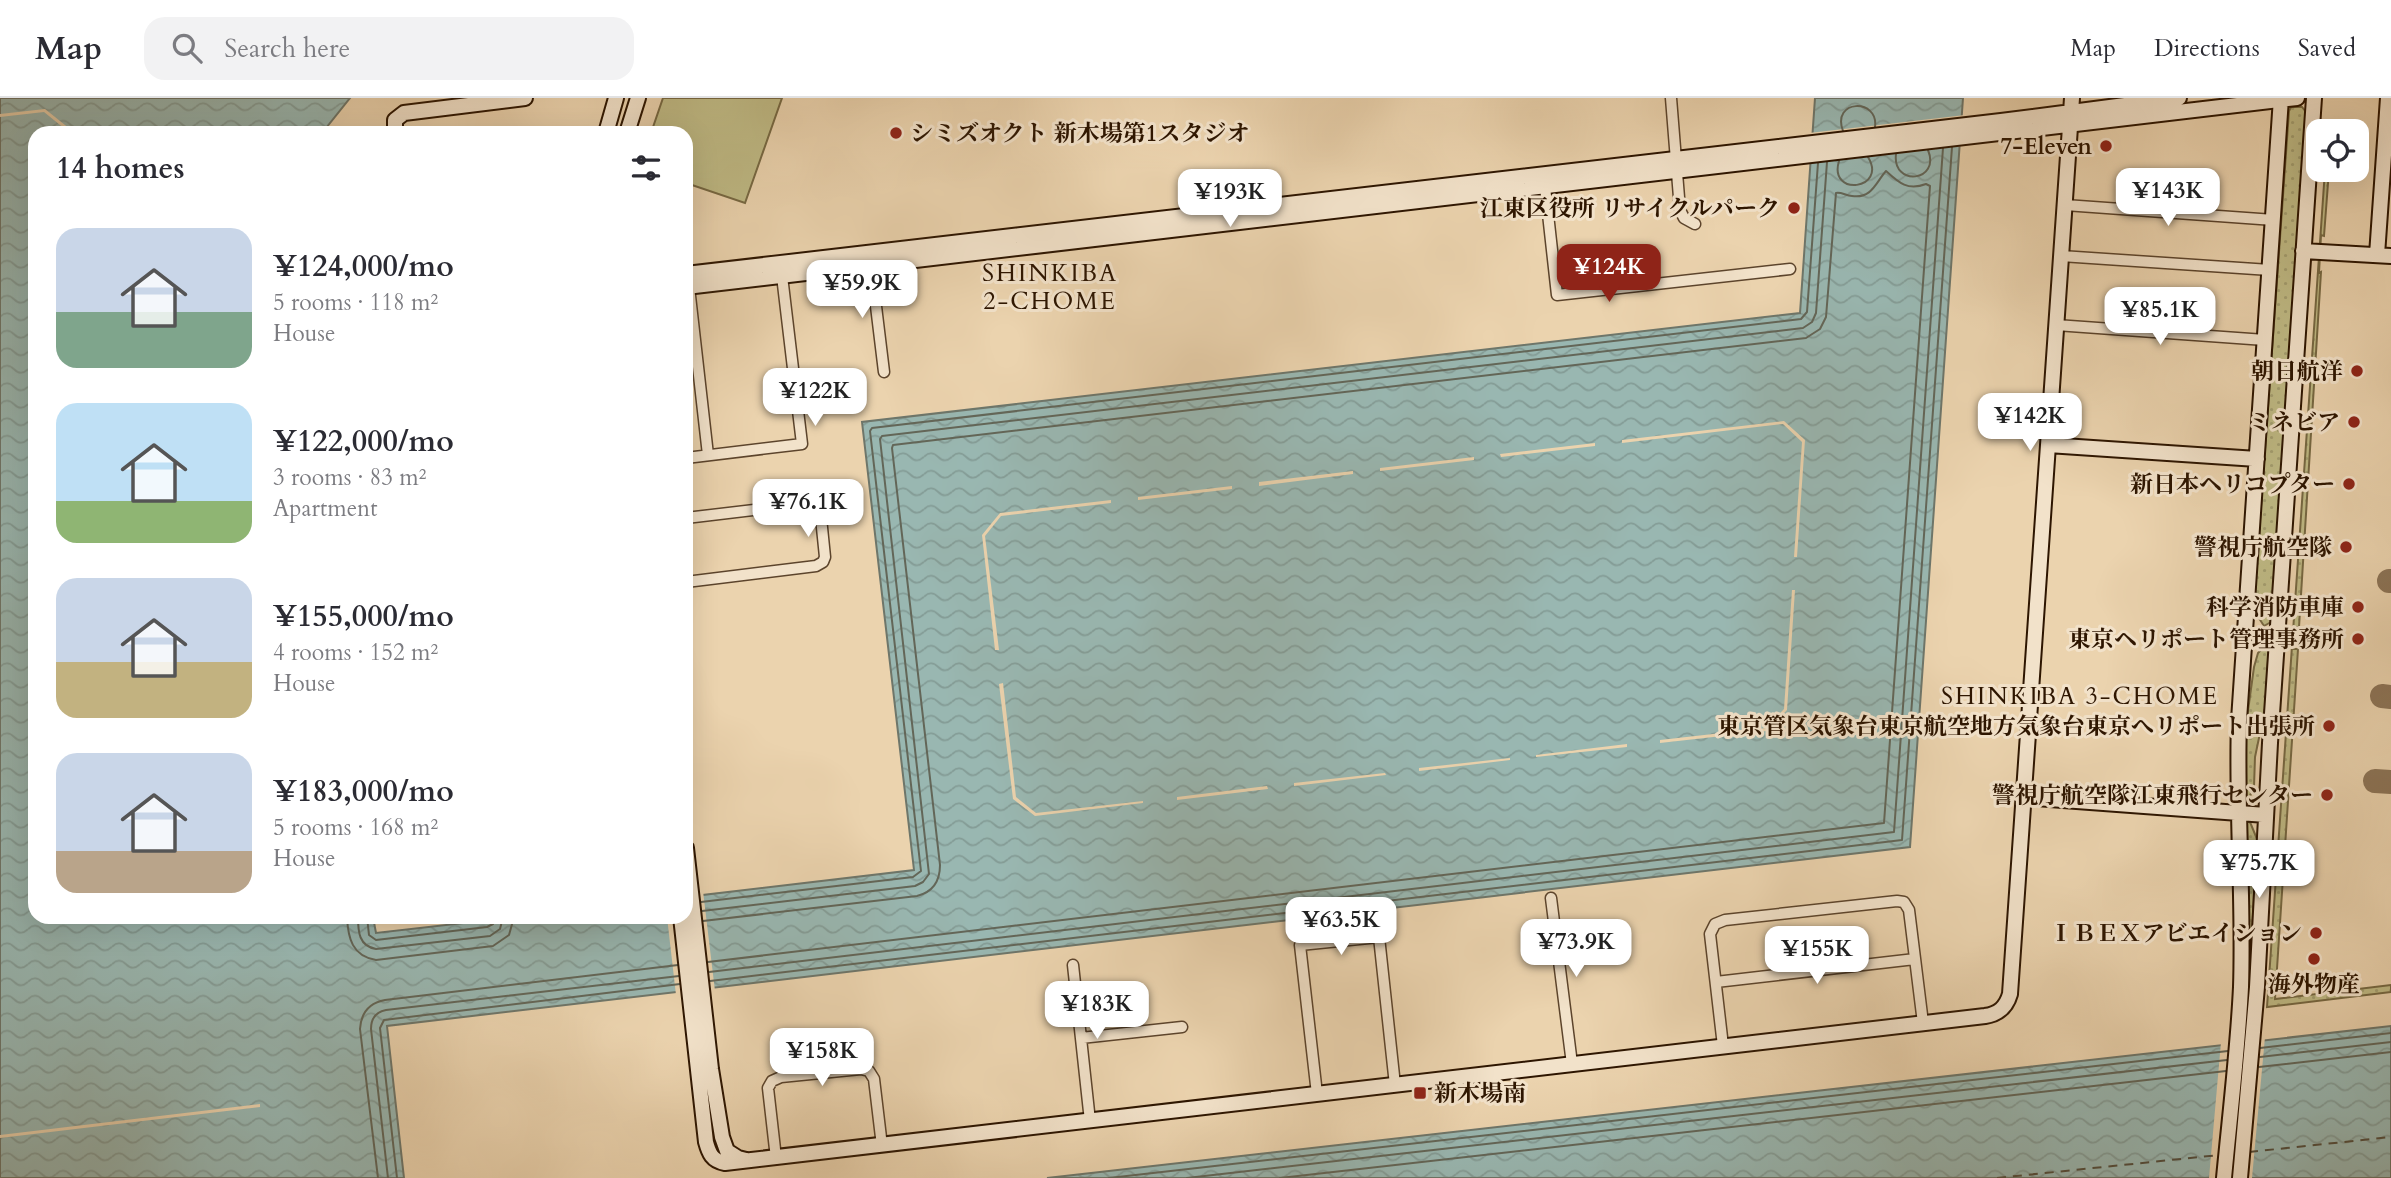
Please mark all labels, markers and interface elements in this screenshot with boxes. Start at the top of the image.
search box [144,17,634,80]
text: Map [35,26,102,71]
icon: search [168,29,206,67]
text: Search here [224,31,350,66]
text: Map [2070,32,2116,65]
text: Directions [2154,32,2260,65]
text: Saved [2298,32,2356,65]
place label: シミズオクト 新木場第1スタジオ [910,118,1250,149]
map controls [2306,119,2369,182]
button: locate [2306,119,2369,182]
marker: シミズオクト 新木場第1スタジオ [888,125,904,141]
place label: 7-Eleven [2000,131,2092,162]
marker: 7-Eleven [2098,138,2114,154]
text: 14 homes [56,148,185,189]
icon: filters [627,149,665,187]
pin: ¥143K [2119,169,2217,228]
pin: ¥193K [1181,170,1279,229]
text: ¥143K [2132,175,2204,206]
text: ¥193K [1194,176,1266,207]
place label: 江東区役所 リサイクルパーク [1480,193,1780,224]
marker: 江東区役所 リサイクルパーク [1786,200,1802,216]
pin: ¥124K [1560,244,1658,304]
text: ¥124,000/mo [273,246,454,287]
text: ¥124K [1573,251,1645,282]
icon: home [112,256,196,340]
district label: SHINKIBA 2-CHOME [982,257,1118,318]
pin: ¥59.9K [805,260,919,320]
text: ¥59.9K [823,267,902,298]
text: 5 rooms · 118 m² [273,287,438,318]
pin: ¥85.1K [2103,288,2217,347]
text: ¥85.1K [2121,294,2200,325]
text: House [273,318,335,349]
place label: 朝日航洋 [2251,356,2343,387]
marker: 朝日航洋 [2349,363,2365,379]
pin: ¥122K [766,368,864,428]
text: ¥122K [779,375,851,406]
pin: ¥142K [1981,394,2079,453]
text: ¥142K [1994,400,2066,431]
place label: ミネビア [2248,407,2340,438]
marker: ミネビア [2346,414,2362,430]
text: ¥122,000/mo [273,421,454,462]
icon: home [112,431,196,515]
text: 3 rooms · 83 m² [273,462,426,493]
place label: 新日本ヘリコプター [2130,469,2335,500]
marker: 新日本ヘリコプター [2341,476,2357,492]
pin: ¥76.1K [751,480,865,539]
text: ¥76.1K [769,486,848,517]
text: Apartment [273,493,377,524]
place label: 警視庁航空隊 [2194,532,2332,563]
marker: 警視庁航空隊 [2338,539,2354,555]
place label: 科学消防車庫 [2206,592,2344,623]
text: ¥155,000/mo [273,596,454,637]
marker: 科学消防車庫 [2350,599,2366,615]
icon: home [112,606,196,690]
place label: 東京ヘリポート管理事務所 [2068,624,2344,655]
marker: 東京ヘリポート管理事務所 [2350,631,2366,647]
text: 4 rooms · 152 m² [273,637,438,668]
text: House [273,668,335,699]
district label: SHINKIBA 3-CHOME [1941,680,2219,713]
place label: 東京管区気象台東京航空地方気象台東京へリポート出張所 [1717,711,2315,742]
marker: 東京管区気象台東京航空地方気象台東京へリポート出張所 [2321,718,2337,734]
text: ¥183,000/mo [273,771,454,812]
place label: 警視庁航空隊江東飛行センター [1992,780,2313,811]
icon: home [112,781,196,865]
marker: 警視庁航空隊江東飛行センター [2319,787,2335,803]
text: 5 rooms · 168 m² [273,812,438,843]
pin: ¥75.7K [2202,840,2316,900]
text: House [273,843,335,874]
text: ¥75.7K [2220,847,2299,878]
pin: ¥63.5K [1284,898,1398,957]
text: ¥63.5K [1302,904,1381,935]
place label: ＩＢＥＸアビエイション [2049,918,2302,949]
pin: ¥73.9K [1519,920,1633,979]
marker: ＩＢＥＸアビエイション [2308,925,2324,941]
text: ¥73.9K [1537,926,1616,957]
pin: ¥155K [1768,926,1866,986]
text: ¥155K [1781,933,1853,964]
marker: 海外物産 [2306,951,2322,967]
place label: 海外物産 [2268,969,2360,1000]
pin: ¥183K [1048,982,1146,1041]
text: ¥183K [1061,988,1133,1019]
pin: ¥158K [773,1028,871,1088]
text: ¥158K [786,1035,858,1066]
place label: 新木場南 [1434,1078,1526,1109]
marker: 新木場南 [1412,1085,1428,1101]

